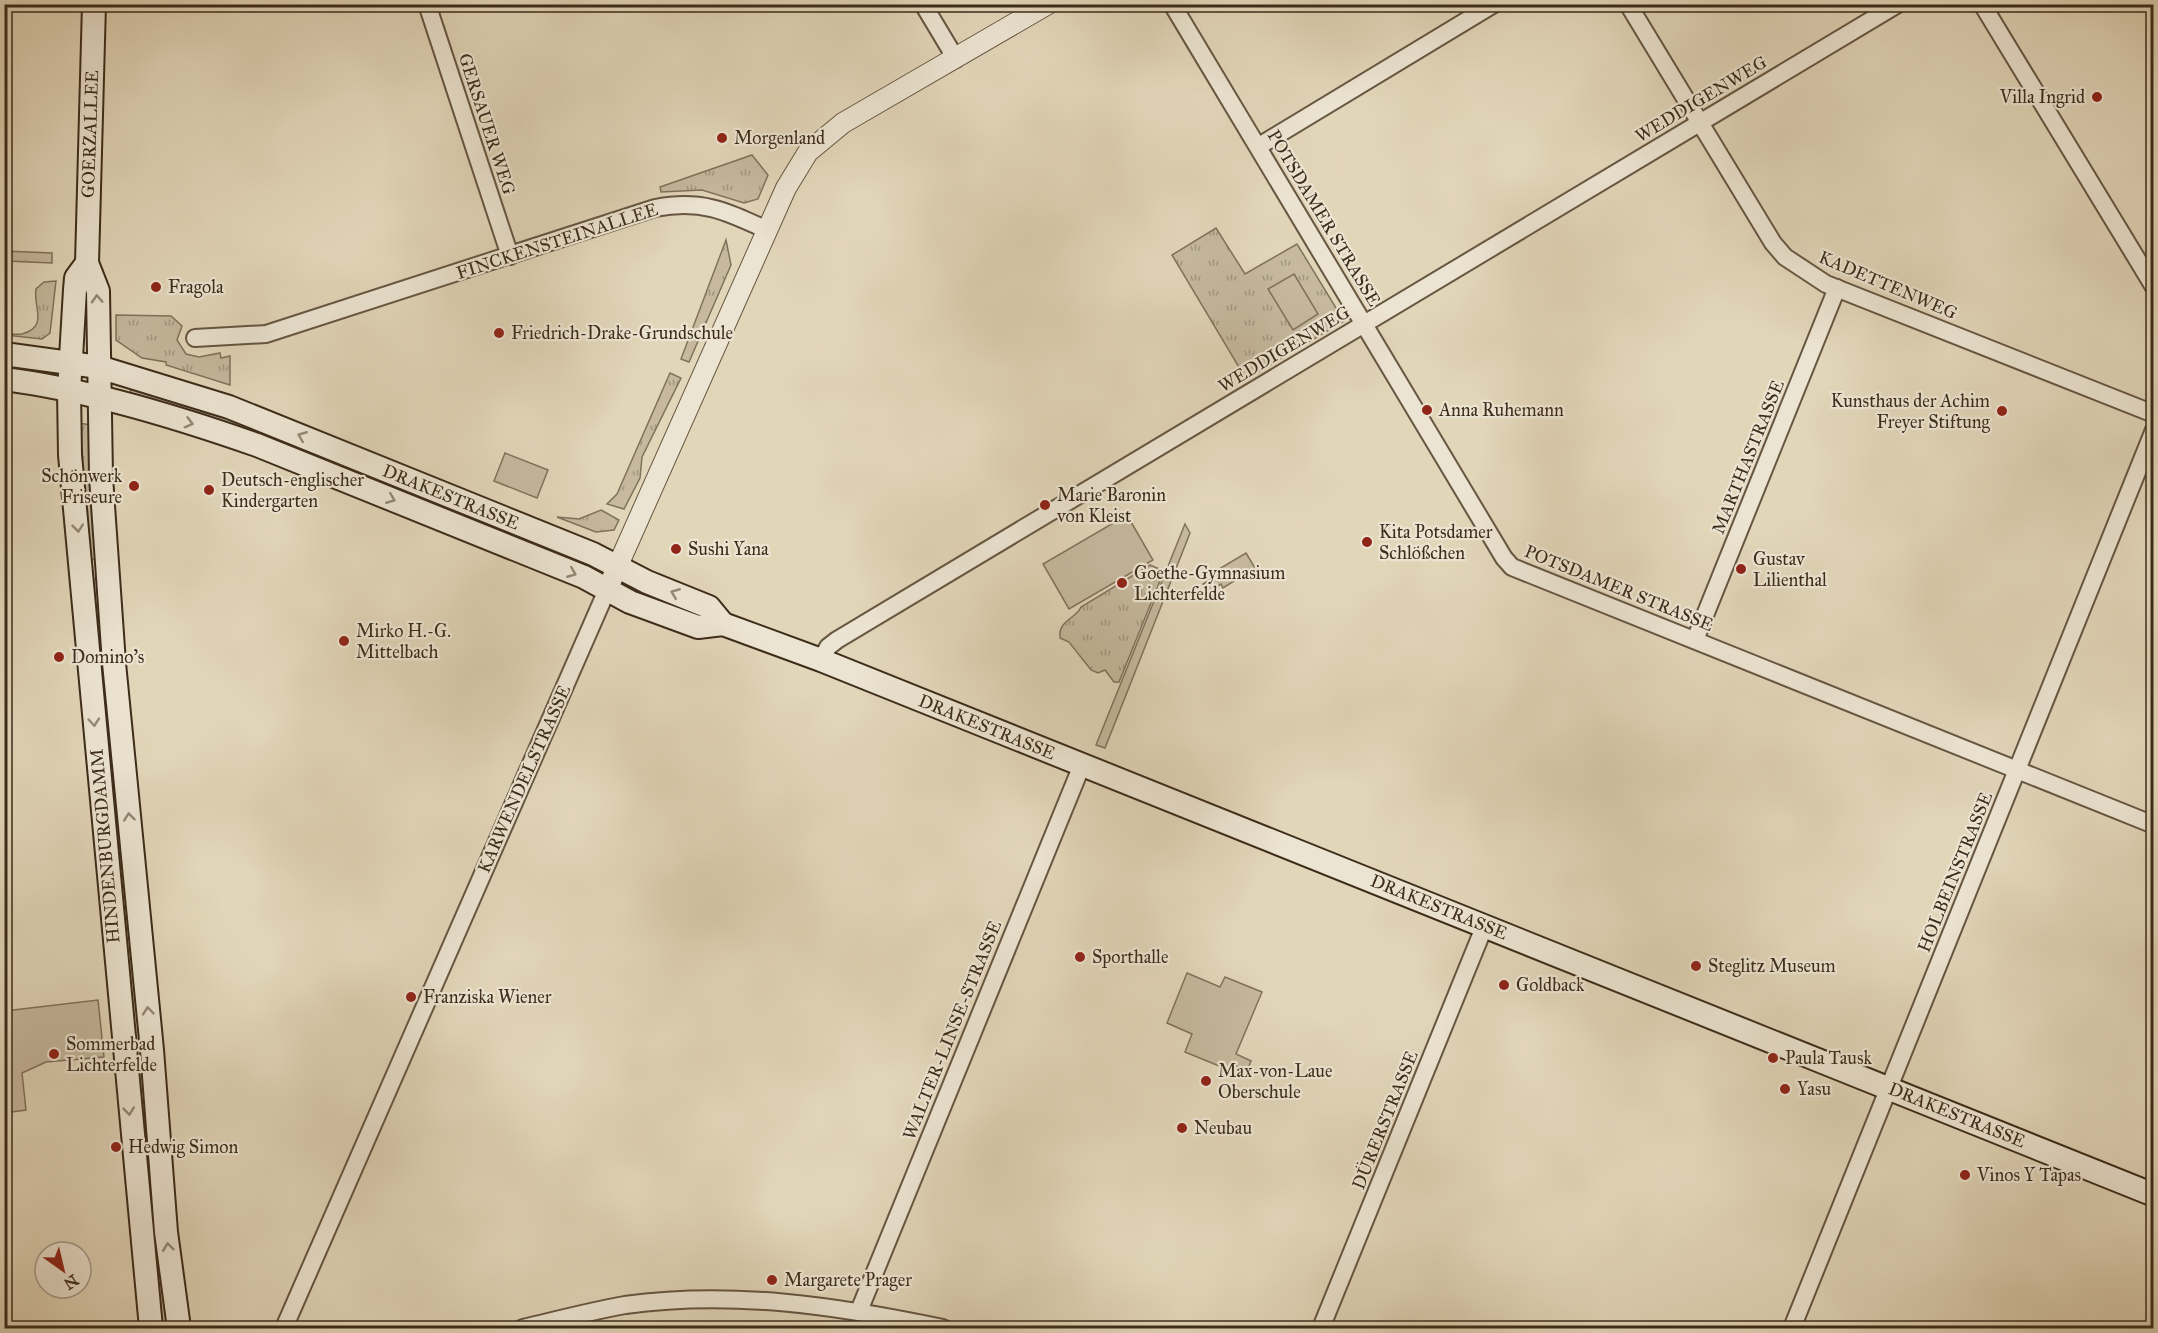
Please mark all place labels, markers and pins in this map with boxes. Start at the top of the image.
place label: Villa Ingrid [1999,86,2085,109]
marker: Villa Ingrid [2090,90,2104,104]
place label: Morgenland [734,127,825,150]
marker: Morgenland [715,131,729,145]
place label: Fragola [168,276,224,299]
marker: Fragola [149,280,163,294]
place label: Friedrich-Drake-Grundschule [511,322,733,344]
marker: Friedrich-Drake-Grundschule [492,326,506,340]
place label: Kunsthaus der Achim Freyer Stiftung [1831,390,1991,434]
place label: Anna Ruhemann [1438,399,1564,421]
marker: Anna Ruhemann [1420,403,1434,417]
marker: Kunsthaus der Achim Freyer Stiftung [1995,404,2009,418]
place label: Schönwerk Friseure [41,465,123,508]
place label: Deutsch-englischer Kindergarten [221,469,364,513]
marker: Schönwerk Friseure [127,479,141,493]
marker: Deutsch-englischer Kindergarten [202,483,216,497]
place label: Marie Baronin von Kleist [1056,484,1166,527]
marker: Marie Baronin von Kleist [1038,498,1052,512]
place label: Kita Potsdamer Schlößchen [1379,521,1493,564]
marker: Kita Potsdamer Schlößchen [1360,535,1374,549]
place label: Sushi Yana [688,538,769,560]
marker: Sushi Yana [669,542,683,556]
place label: Gustav Lilienthal [1753,548,1827,591]
place label: Goethe-Gymnasium Lichterfelde [1134,562,1285,605]
marker: Gustav Lilienthal [1734,562,1748,576]
marker: Goethe-Gymnasium Lichterfelde [1115,576,1129,590]
place label: Mirko H.-G. Mittelbach [356,620,451,663]
marker: Mirko H.-G. Mittelbach [337,634,351,648]
place label: Domino's [71,646,144,668]
marker: Domino's [52,650,66,664]
place label: Sporthalle [1092,946,1168,968]
marker: Sporthalle [1073,950,1087,964]
place label: Steglitz Museum [1708,955,1836,978]
marker: Steglitz Museum [1689,959,1703,973]
place label: Goldback [1516,974,1585,996]
marker: Goldback [1497,978,1511,992]
place label: Franziska Wiener [423,986,552,1008]
marker: Franziska Wiener [404,990,418,1004]
place label: Sommerbad Lichterfelde [66,1033,157,1076]
marker: Sommerbad Lichterfelde [47,1047,61,1061]
place label: Paula Tausk [1785,1047,1872,1069]
marker: Paula Tausk [1766,1051,1780,1065]
place label: Max-von-Laue Oberschule [1218,1060,1332,1103]
marker: Max-von-Laue Oberschule [1199,1074,1213,1088]
place label: Yasu [1797,1078,1831,1100]
marker: Yasu [1778,1082,1792,1096]
place label: Neubau [1194,1117,1252,1139]
marker: Neubau [1175,1121,1189,1135]
place label: Hedwig Simon [128,1136,238,1159]
marker: Hedwig Simon [109,1140,123,1154]
place label: Vinos Y Tapas [1976,1164,2081,1186]
marker: Vinos Y Tapas [1958,1168,1972,1182]
place label: Margarete Prager [784,1269,912,1292]
marker: Margarete Prager [765,1273,779,1287]

